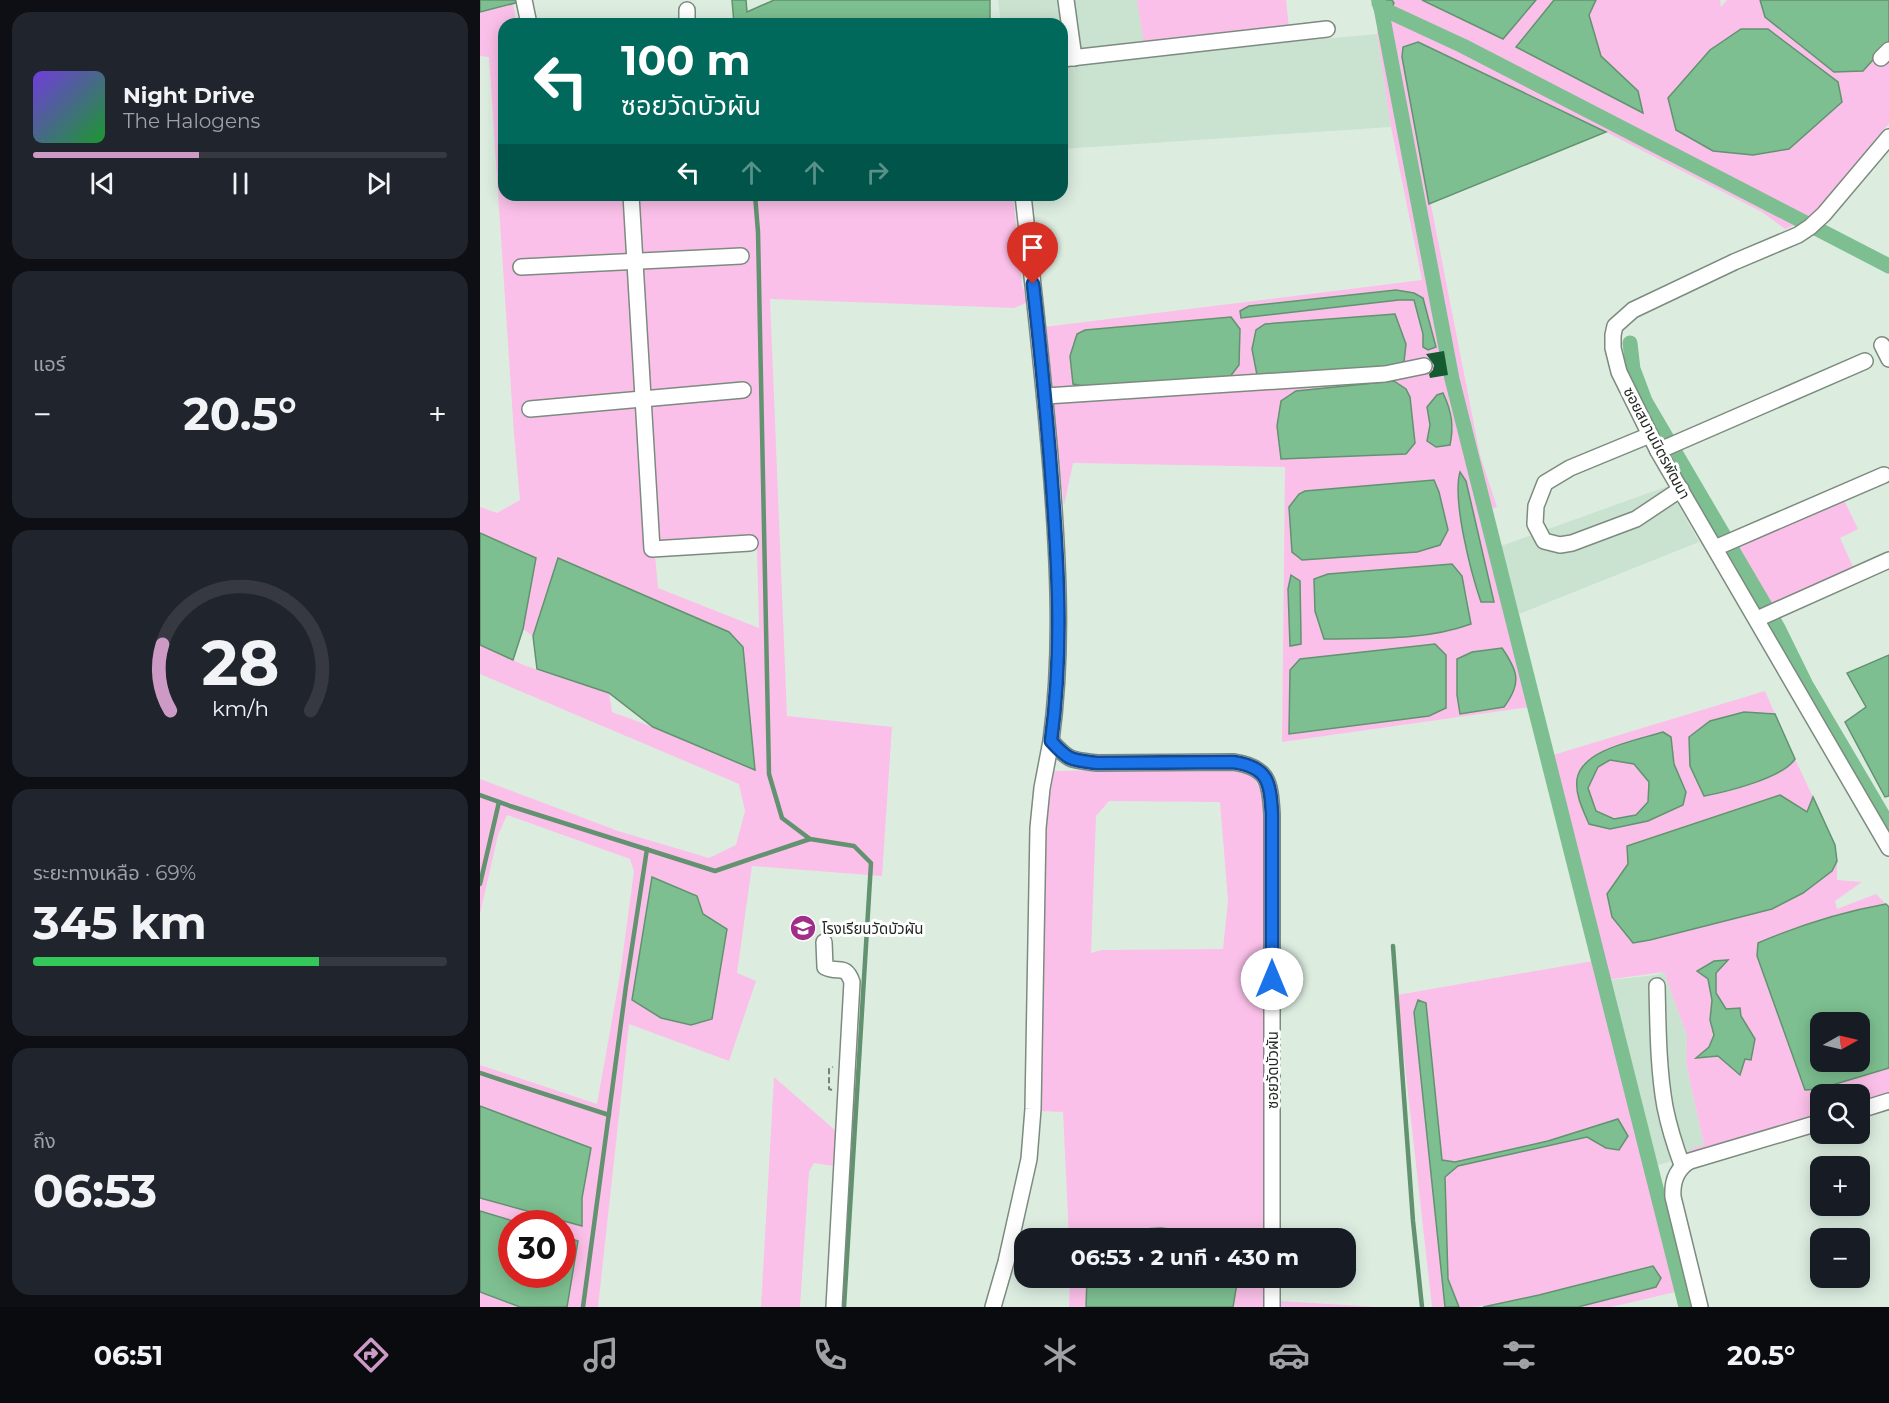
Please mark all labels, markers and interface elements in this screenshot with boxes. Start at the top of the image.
text: 100 m [621,34,750,86]
icon: left [522,42,600,120]
text: Night Drive [123,82,255,109]
text: ซอยวัดบัวผัน [621,89,761,122]
text: The Halogens [123,109,260,133]
icon: left [672,156,705,189]
icon: ahead [735,156,768,189]
icon: ahead [798,156,831,189]
icon: right [861,156,894,189]
icon: previous [86,167,119,200]
icon: pause [224,167,257,200]
icon: next [362,167,395,200]
pin [1007,222,1058,284]
icon: arrive [1016,231,1049,264]
text: แอร์ [33,352,65,376]
street label: ซอยสมานมิตรพัฒนา [1619,384,1695,502]
text: 20.5° [183,386,297,441]
text: − [33,394,52,434]
text: + [428,394,447,434]
text: 28 [201,625,279,701]
text: km/h [211,695,269,721]
text: ระยะทางเหลือ · 69% [33,861,196,885]
text: 345 km [33,895,207,950]
school or university icon: โรงเรียนวัดบัวผัน [788,913,818,943]
place label: โรงเรียนวัดบัวผัน [822,919,924,938]
position arrow [1240,947,1304,1011]
north arrow [1810,1012,1870,1072]
map controls [1810,1012,1870,1288]
street label: ซอยวัดบัวผัน [1263,1031,1282,1109]
button: search [1810,1084,1870,1144]
text: ถึง [33,1129,56,1153]
button: + [1810,1156,1870,1216]
text: 06:53 [33,1163,157,1218]
speed limit sign: 30 [498,1210,576,1288]
button: − [1810,1228,1870,1288]
text: 06:53 · 2 นาที · 430 m [1071,1244,1299,1271]
icon: directions [350,1334,392,1376]
icon: music [580,1334,622,1376]
icon: phone [809,1334,851,1376]
icon: climate [1039,1334,1081,1376]
icon: car [1268,1334,1310,1376]
icon: filters [1498,1334,1540,1376]
text: 06:51 [94,1339,163,1372]
text: 20.5° [1727,1339,1795,1372]

